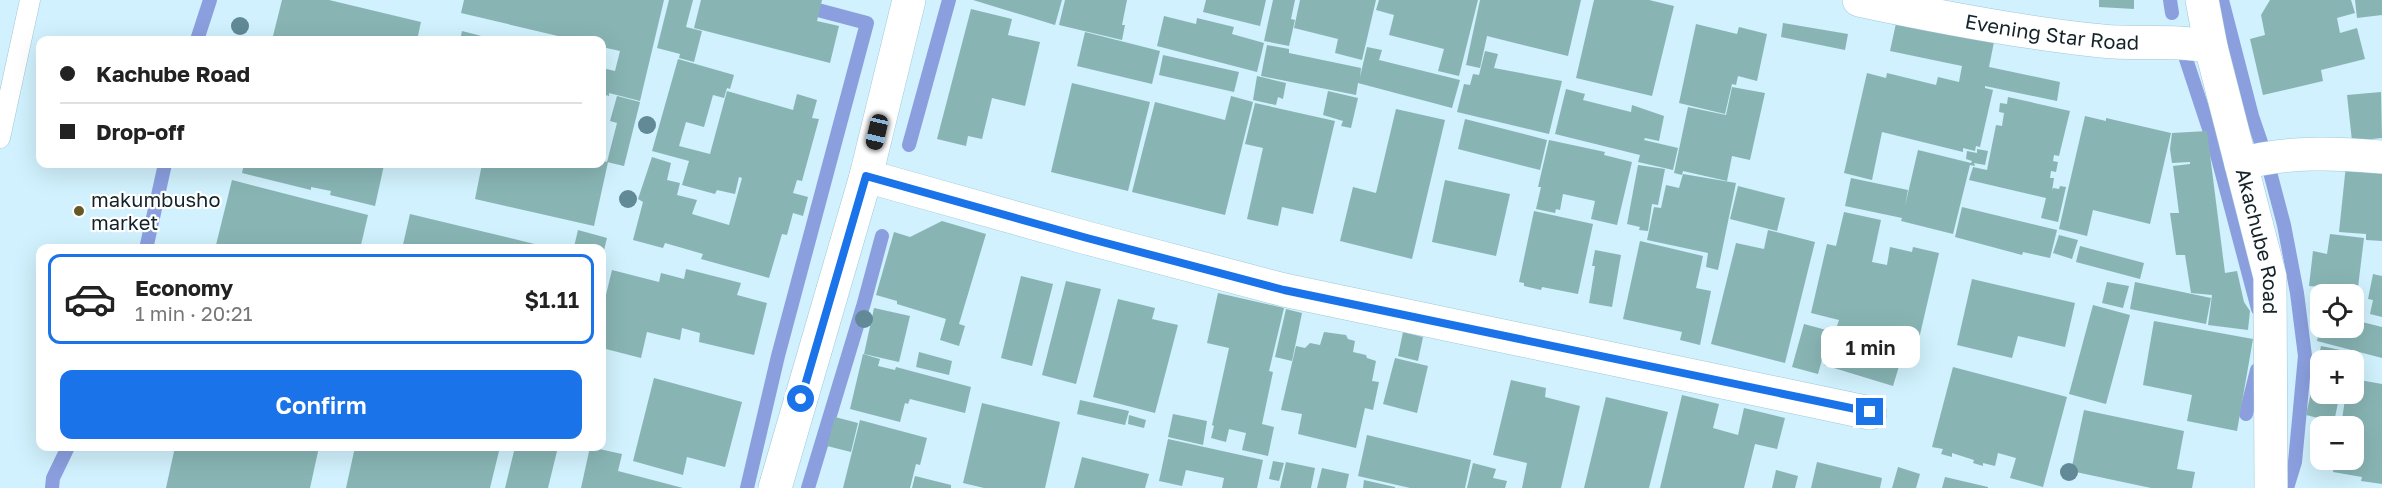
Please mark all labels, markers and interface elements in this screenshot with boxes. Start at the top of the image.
street label: Evening Star Road [1963,8,2139,54]
text: Kachube Road [96,60,250,87]
car [864,112,890,152]
text: Drop-off [96,118,185,145]
street label: Akachube Road [2232,165,2283,314]
place label: makumbusho market [91,187,220,234]
marker: makumbusho market [72,204,86,218]
icon: car [63,272,117,326]
text: Economy [135,274,233,301]
map controls [2310,284,2364,470]
button: locate [2310,284,2364,338]
text: $1.11 [524,286,579,313]
text: 1 min · 20:21 [135,301,252,325]
callout: 1 min [1820,325,1920,367]
text: 1 min [1845,335,1896,359]
button: + [2310,350,2364,404]
button: Confirm [60,370,582,439]
route start [787,385,814,412]
route end [1856,398,1883,425]
button: − [2310,416,2364,470]

